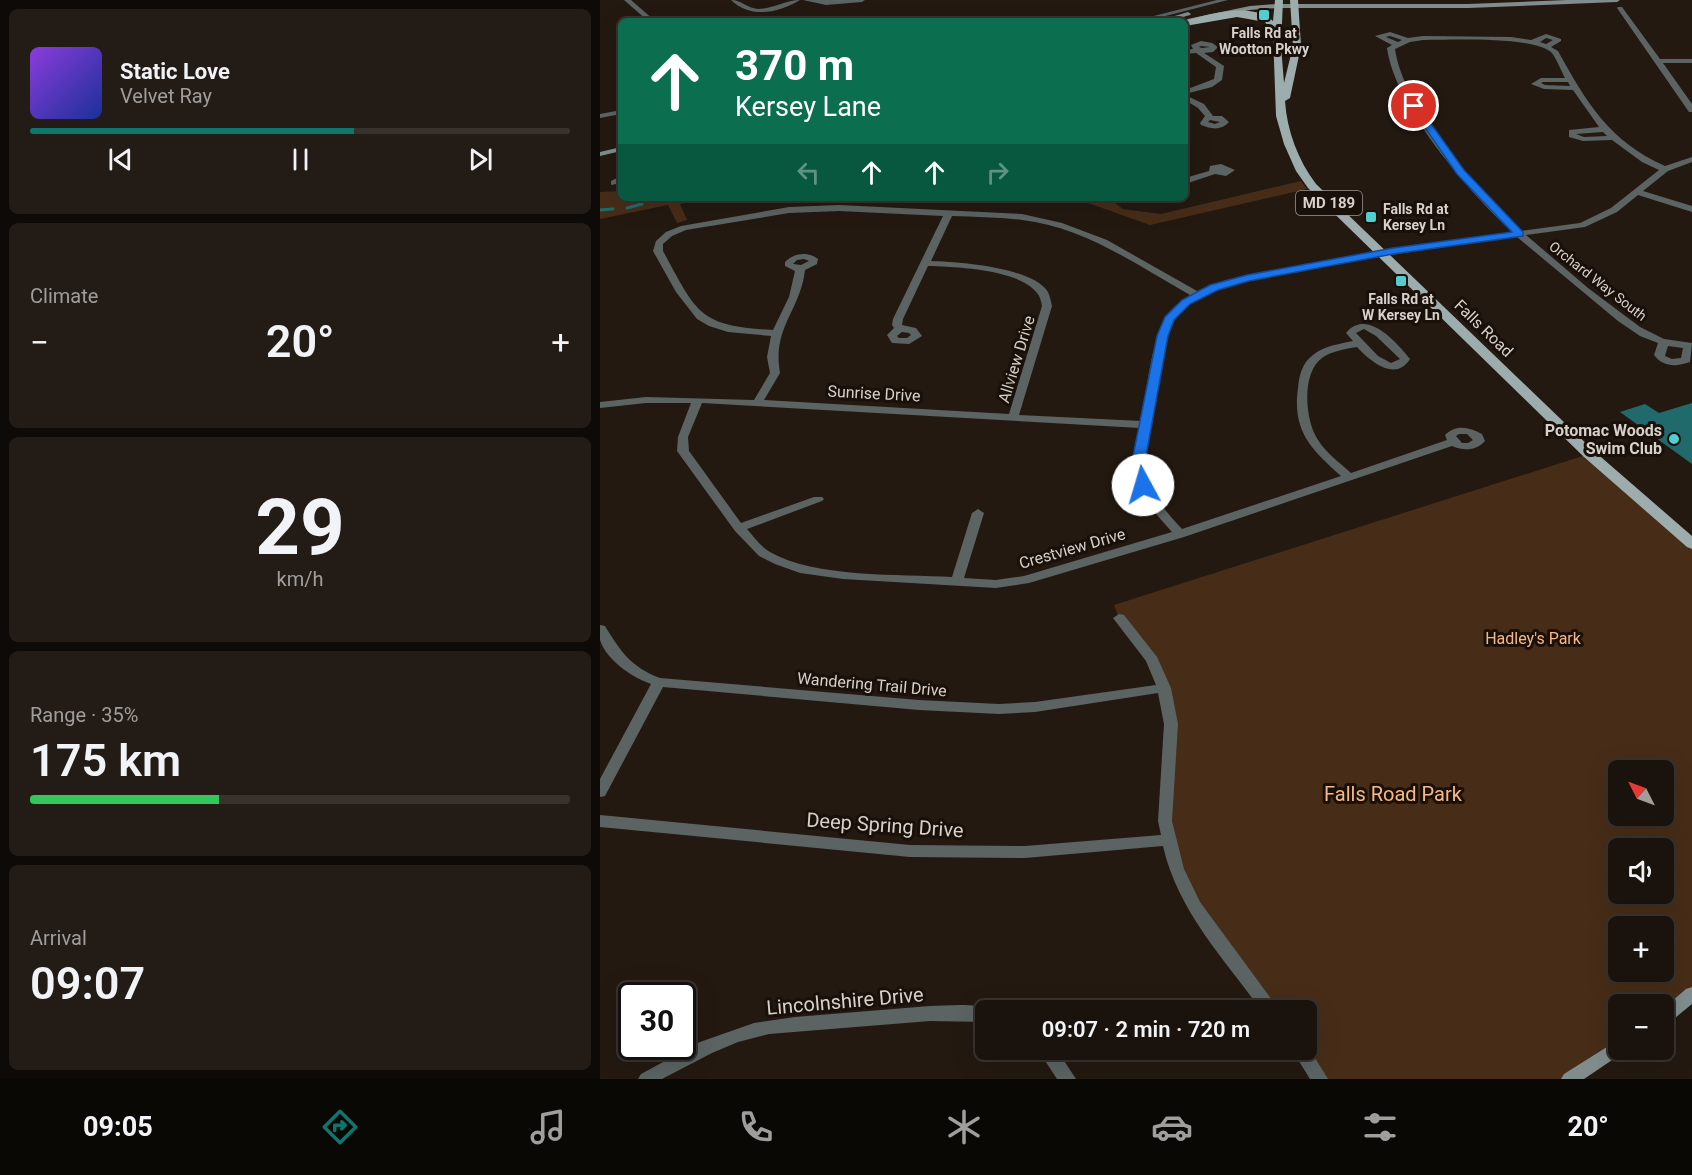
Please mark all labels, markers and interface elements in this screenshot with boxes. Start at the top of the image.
marker: Falls Rd at Wootton Pkwy [1257,8,1271,22]
place label: Falls Rd at Wootton Pkwy [1219,25,1310,57]
text: 370 m [735,41,854,90]
icon: ahead [636,42,714,120]
text: Static Love [120,59,230,84]
pin [1388,80,1439,131]
text: Velvet Ray [120,84,212,108]
icon: arrive [1397,89,1430,122]
text: Kersey Lane [735,91,881,123]
icon: previous [104,143,137,176]
icon: pause [284,143,317,176]
icon: next [464,143,497,176]
icon: left [792,156,825,189]
icon: ahead [855,156,888,189]
icon: ahead [918,156,951,189]
icon: right [981,156,1014,189]
road number: MD 189 [1296,191,1362,215]
place label: Falls Rd at Kersey Ln [1383,201,1449,233]
marker: Falls Rd at Kersey Ln [1364,210,1378,224]
street label: Orchard Way South [1546,238,1650,324]
marker: Falls Rd at W Kersey Ln [1394,274,1408,288]
text: Climate [30,284,98,308]
place label: Falls Rd at W Kersey Ln [1362,291,1440,323]
street label: Falls Road [1450,296,1517,361]
street label: Allview Drive [994,313,1039,405]
text: 20° [266,315,334,368]
text: − [30,323,49,362]
text: + [551,323,570,362]
street label: Sunrise Drive [827,382,921,405]
place label: Potomac Woods Swim Club [1545,421,1662,458]
marker: Potomac Woods Swim Club [1667,432,1681,446]
position arrow [1111,453,1175,517]
text: 29 [255,482,345,573]
street label: Crestview Drive [1017,524,1127,573]
text: km/h [277,567,323,591]
park label: Hadley's Park [1485,629,1582,648]
street label: Wandering Trail Drive [796,668,948,701]
text: Range · 35% [30,703,138,727]
text: 175 km [30,734,181,787]
north arrow [1608,760,1674,826]
map controls [1608,760,1674,1060]
park label: Falls Road Park [1324,782,1463,806]
street label: Deep Spring Drive [806,808,964,842]
button: sound [1608,838,1674,904]
button: + [1608,916,1674,982]
text: Arrival [30,926,87,950]
text: 09:07 [30,957,145,1010]
speed limit sign: 30 [618,982,696,1060]
street label: Lincolnshire Drive [765,982,925,1020]
button: − [1608,994,1674,1060]
text: 09:07 · 2 min · 720 m [1042,1017,1250,1042]
icon: directions [319,1106,361,1148]
icon: music [527,1106,569,1148]
icon: phone [735,1106,777,1148]
icon: climate [943,1106,985,1148]
icon: car [1151,1106,1193,1148]
icon: filters [1359,1106,1401,1148]
text: 09:05 [83,1111,153,1143]
text: 20° [1567,1111,1609,1143]

